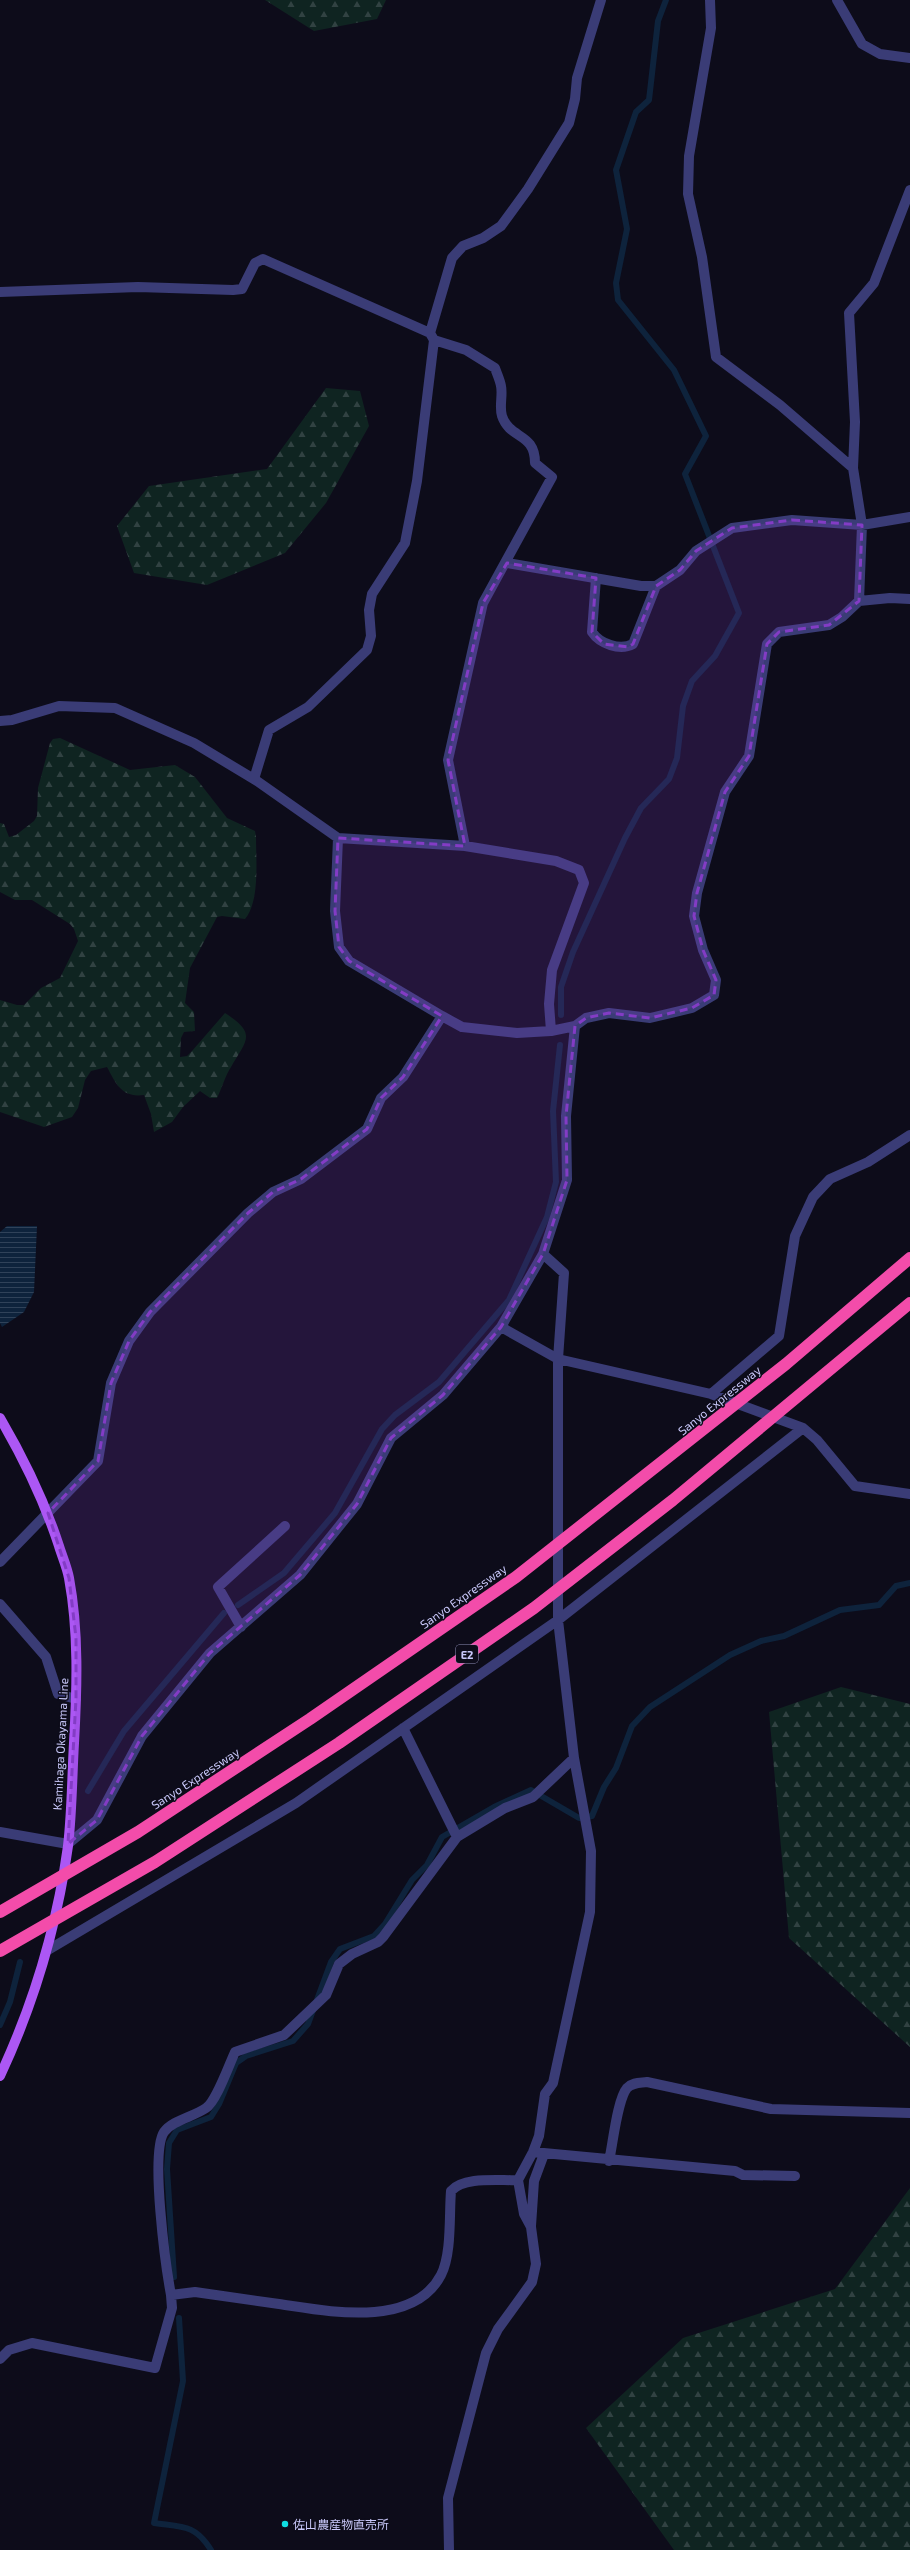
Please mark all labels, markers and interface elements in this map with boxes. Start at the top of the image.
street label: Sanyo Expressway [675,1362,764,1438]
street label: Sanyo Expressway [417,1561,509,1631]
road number: E2 [456,1645,478,1663]
street label: Kamihaga Okayama Line [50,1677,70,1811]
street label: Sanyo Expressway [148,1744,242,1812]
place label: 佐山農産物直売所 [293,2517,389,2531]
marker: 佐山農産物直売所 [280,2519,290,2529]

